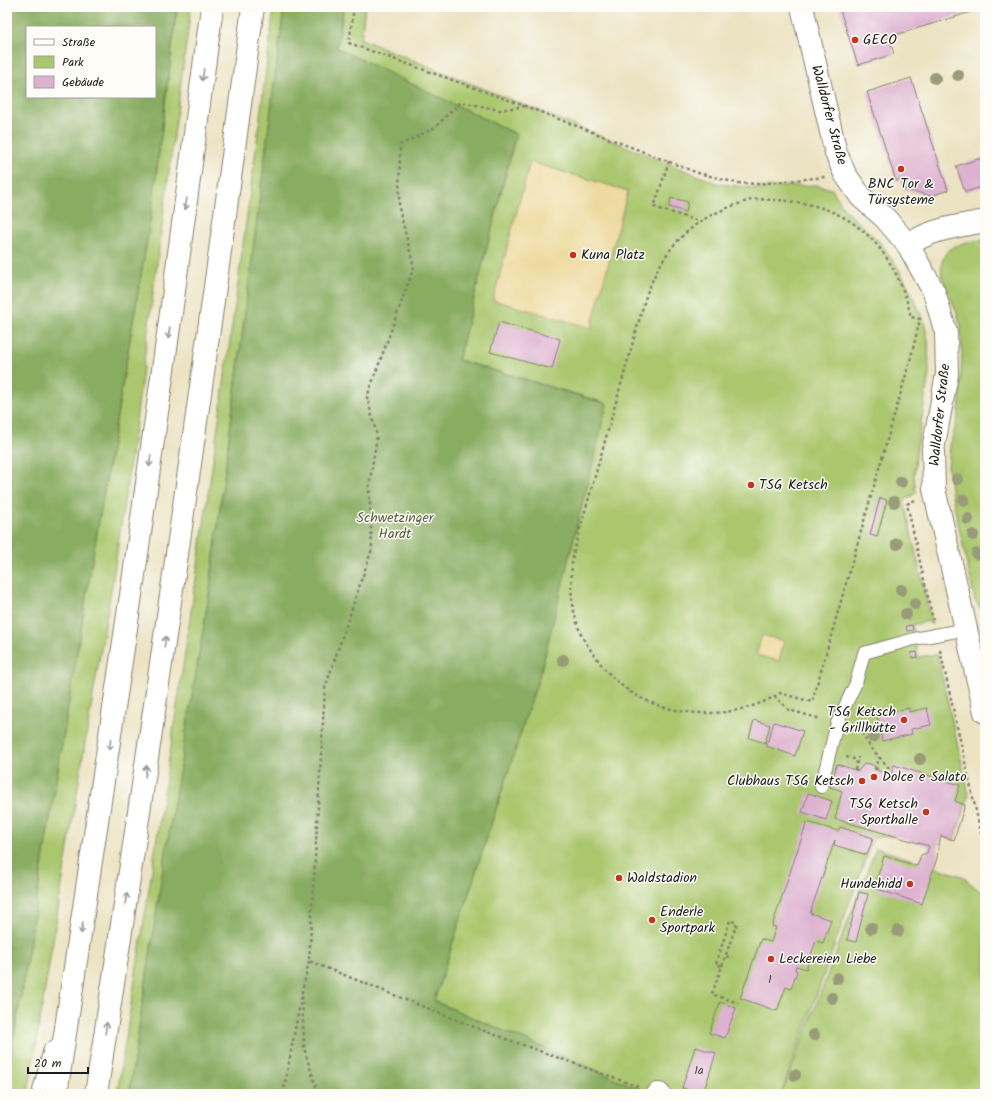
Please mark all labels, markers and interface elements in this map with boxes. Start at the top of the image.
legend [26,26,156,98]
place label: GECO [863,29,897,51]
text: Straße [62,33,96,52]
marker: GECO [850,35,860,45]
text: Park [62,53,84,72]
street label: Walldorfer Straße [805,63,853,168]
one-way arrow [199,68,207,81]
text: Gebäude [62,73,104,92]
marker: BNC Tor & Türsysteme [896,164,906,174]
place label: BNC Tor & Türsysteme [868,173,935,211]
one-way arrow [182,197,190,210]
place label: Kuna Platz [581,244,645,266]
marker: Kuna Platz [568,250,578,260]
one-way arrow [165,326,173,339]
street label: Walldorfer Straße [924,362,956,467]
one-way arrow [146,454,154,467]
place label: TSG Ketsch [759,474,828,496]
marker: TSG Ketsch [746,480,756,490]
park label: Schwetzinger Hardt [357,507,435,545]
one-way arrow [161,636,169,649]
place label: TSG Ketsch - Grillhütte [827,701,897,739]
marker: TSG Ketsch - Grillhütte [899,715,909,725]
one-way arrow [106,737,114,750]
one-way arrow [142,765,150,778]
place label: Dolce e Salato [882,766,967,788]
place label: Clubhaus TSG Ketsch [727,770,854,792]
marker: Dolce e Salato [869,772,879,782]
marker: Clubhaus TSG Ketsch [857,776,867,786]
place label: TSG Ketsch - Sporthalle [848,793,919,831]
marker: TSG Ketsch - Sporthalle [921,807,931,817]
place label: Waldstadion [627,867,697,889]
marker: Waldstadion [614,873,624,883]
place label: Hundehidd [840,873,903,895]
marker: Hundehidd [905,879,915,889]
one-way arrow [122,893,130,906]
place label: Enderle Sportpark [660,901,715,939]
marker: Enderle Sportpark [647,915,657,925]
one-way arrow [78,921,86,934]
place label: Leckereien Liebe [779,948,877,970]
marker: Leckereien Liebe [766,954,776,964]
house number: 1 [768,970,772,989]
one-way arrow [102,1022,110,1035]
scale bar [28,1049,88,1075]
text: 20 m [34,1054,62,1073]
house number: 1a [694,1061,704,1080]

